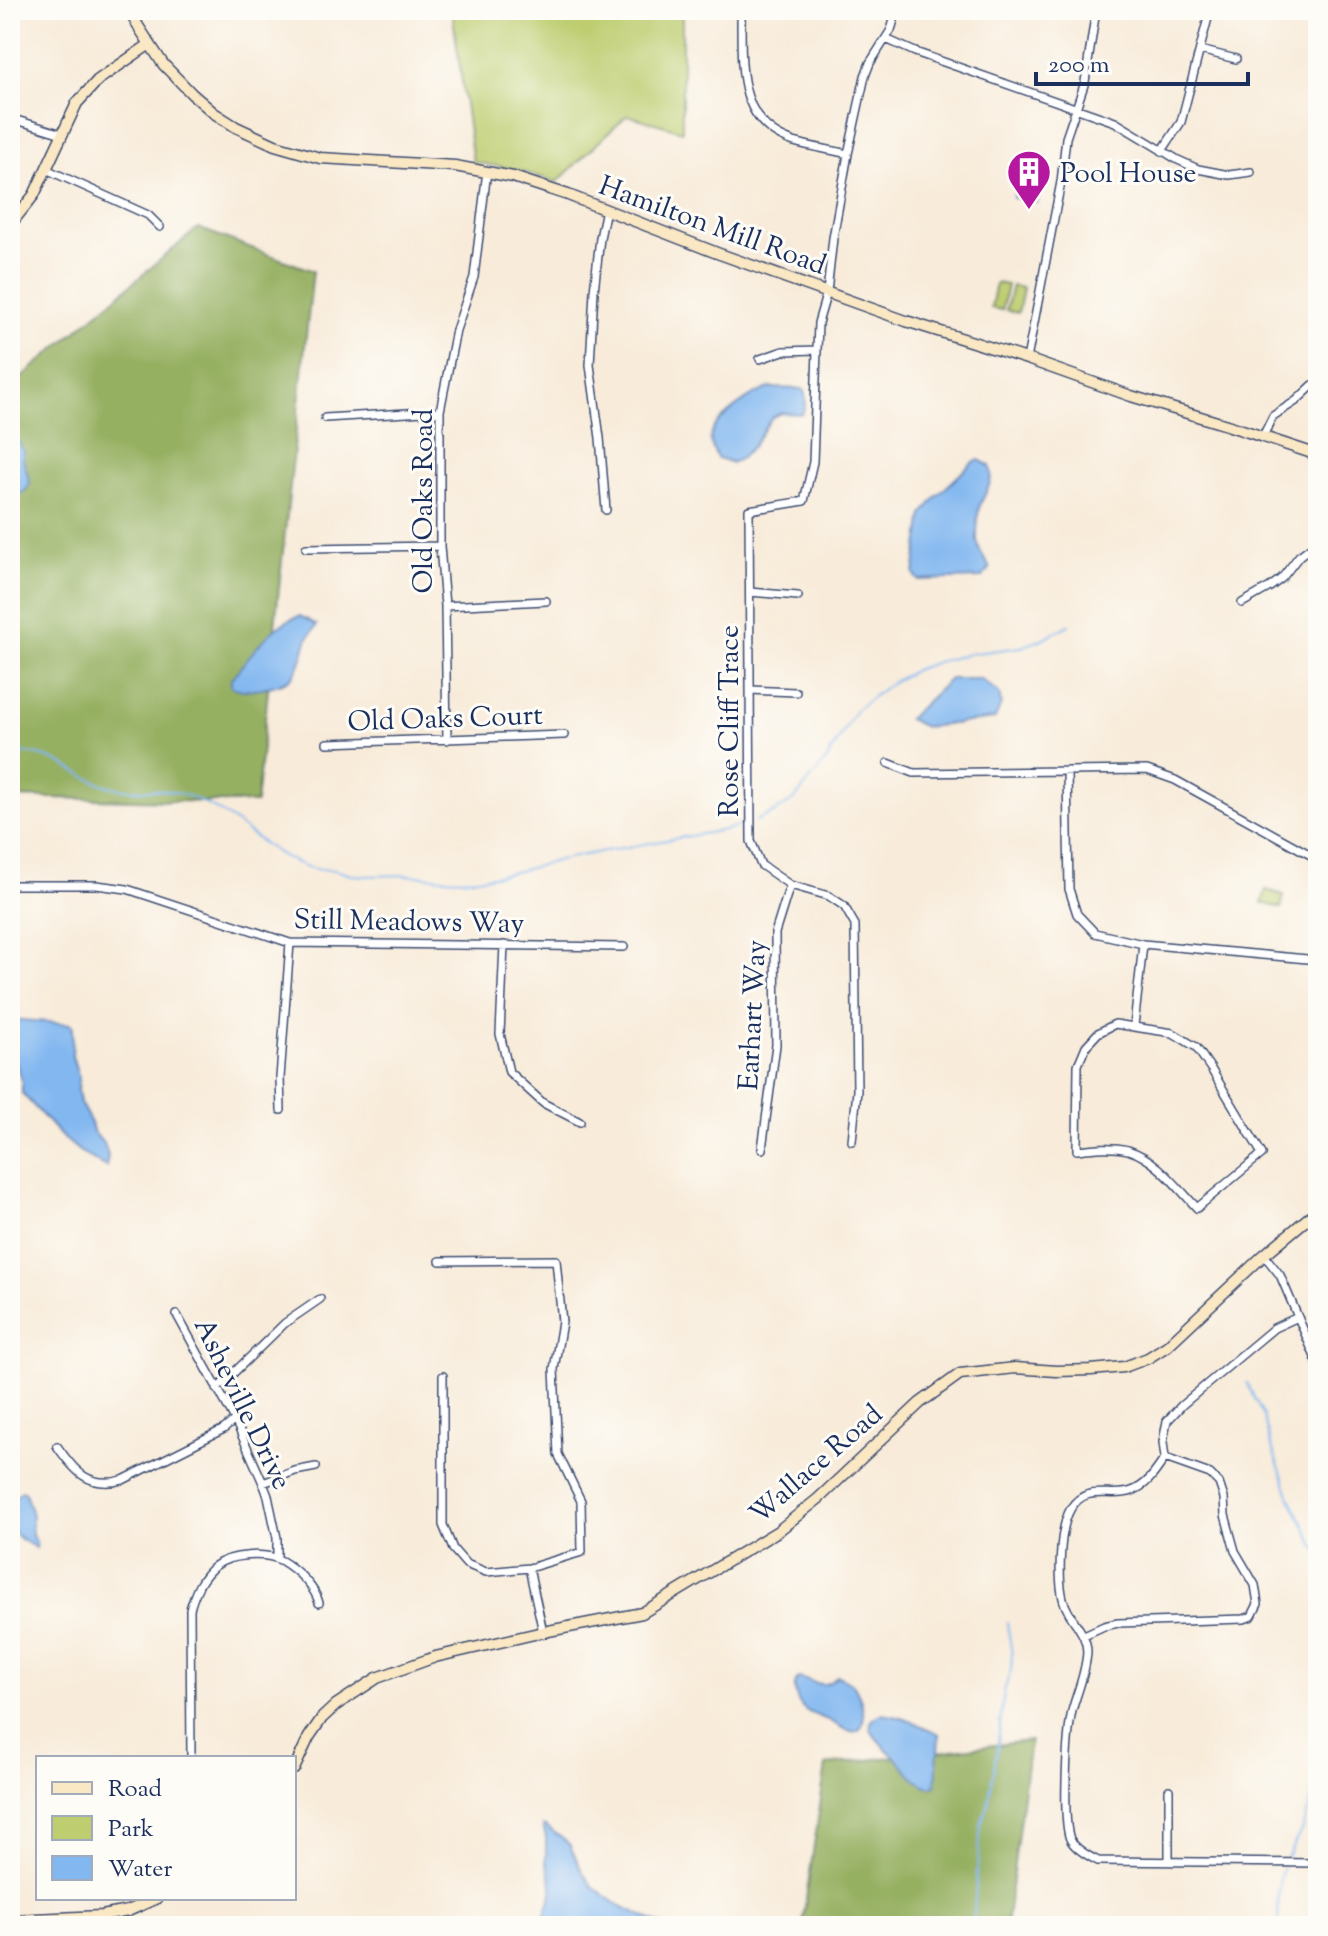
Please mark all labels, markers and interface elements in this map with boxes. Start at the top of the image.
scale bar [1036,36,1248,86]
text: 200 m [1048,49,1110,83]
building icon: Pool House [1005,148,1053,211]
place label: Pool House [1060,155,1197,195]
street label: Hamilton Mill Road [593,167,831,287]
street label: Old Oaks Road [405,408,445,594]
street label: Rose Cliff Trace [711,625,751,817]
street label: Old Oaks Court [347,697,544,743]
street label: Still Meadows Way [293,901,525,945]
street label: Earhart Way [730,939,778,1091]
street label: Asheville Drive [182,1312,300,1497]
street label: Wallace Road [742,1396,893,1535]
legend [36,1756,296,1900]
text: Road [108,1773,162,1807]
text: Park [108,1813,154,1847]
text: Water [108,1853,172,1887]

